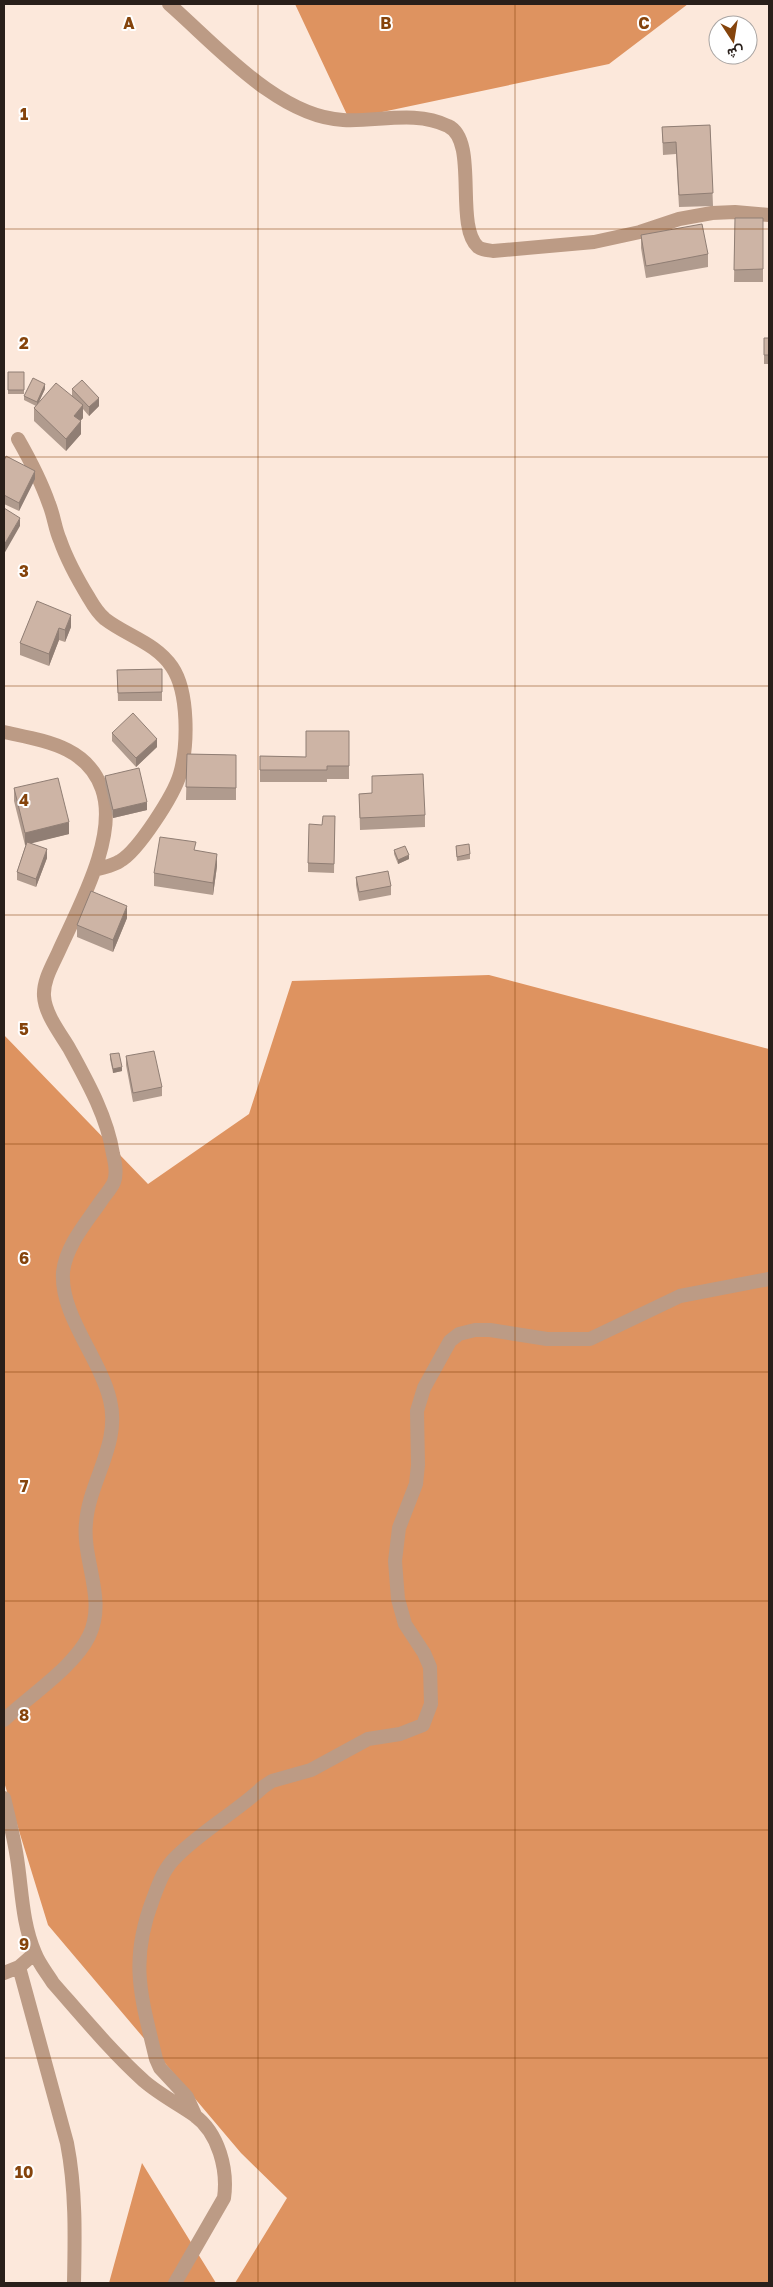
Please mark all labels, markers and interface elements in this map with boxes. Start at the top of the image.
text: A [123,13,135,33]
text: B [380,13,392,33]
text: C [638,13,650,33]
north arrow [708,15,758,65]
text: ش [725,42,746,63]
text: 1 [20,104,28,124]
text: 2 [19,333,29,353]
text: 3 [19,561,29,581]
text: 4 [19,790,29,810]
text: 5 [19,1019,29,1039]
text: 6 [19,1248,29,1268]
text: 7 [20,1476,29,1496]
text: 8 [19,1705,29,1725]
text: 9 [19,1934,29,1954]
text: 10 [15,2162,33,2182]

